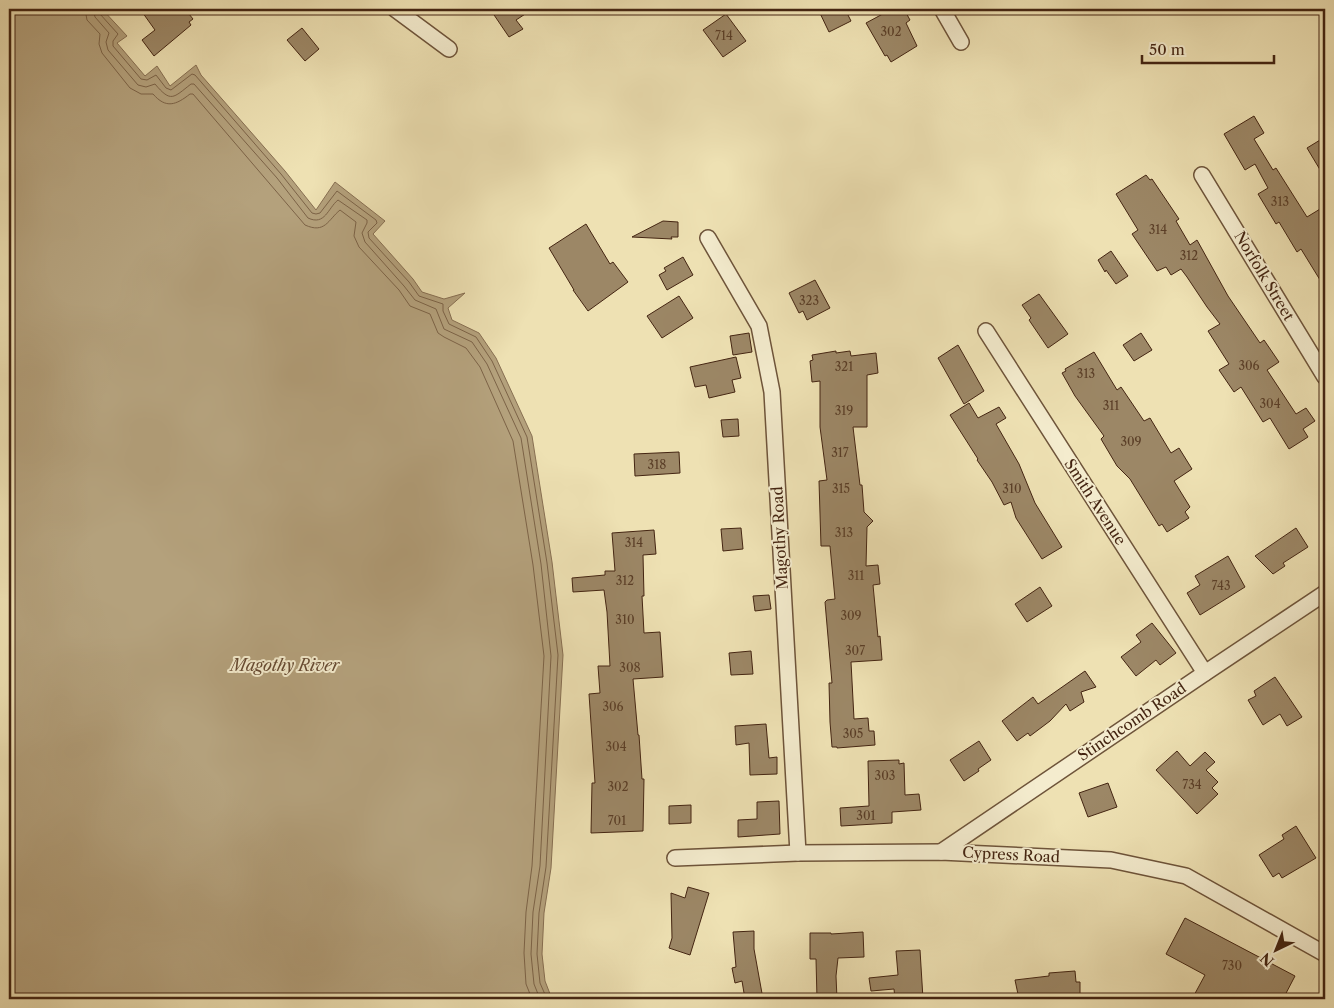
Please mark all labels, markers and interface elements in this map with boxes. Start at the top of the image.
house number: 302 [880,24,902,39]
house number: 714 [715,28,733,43]
scale bar [1142,32,1274,64]
text: 50 m [1149,40,1185,59]
house number: 313 [1271,194,1289,209]
house number: 314 [1149,222,1167,237]
street label: Norfolk Street [1230,227,1299,325]
house number: 312 [1180,248,1198,263]
house number: 323 [799,293,819,308]
house number: 306 [1238,358,1260,373]
house number: 321 [835,359,853,374]
house number: 313 [1077,366,1095,381]
house number: 304 [1259,396,1281,411]
house number: 311 [1103,398,1119,413]
house number: 319 [835,403,853,418]
house number: 309 [1120,434,1142,449]
house number: 317 [831,445,849,460]
street label: Smith Avenue [1061,455,1130,548]
house number: 318 [648,457,666,472]
house number: 315 [832,481,850,496]
house number: 310 [1002,481,1022,496]
street label: Magothy Road [767,486,792,590]
house number: 313 [835,525,853,540]
house number: 314 [625,535,643,550]
house number: 311 [848,568,864,583]
house number: 312 [616,573,634,588]
house number: 743 [1211,578,1231,593]
house number: 309 [840,608,862,623]
house number: 310 [615,612,635,627]
house number: 307 [845,643,865,658]
water label: Magothy River [228,655,341,675]
house number: 308 [619,660,641,675]
street label: Stinchcomb Road [1074,678,1190,765]
house number: 306 [602,699,624,714]
house number: 305 [843,726,863,741]
house number: 304 [605,739,627,754]
house number: 303 [875,768,895,783]
house number: 734 [1182,777,1202,792]
house number: 302 [607,779,629,794]
house number: 301 [856,808,876,823]
house number: 701 [608,813,626,828]
street label: Cypress Road [962,842,1060,867]
north arrow [1252,926,1302,976]
text: N [1257,949,1278,970]
house number: 730 [1222,958,1242,973]

